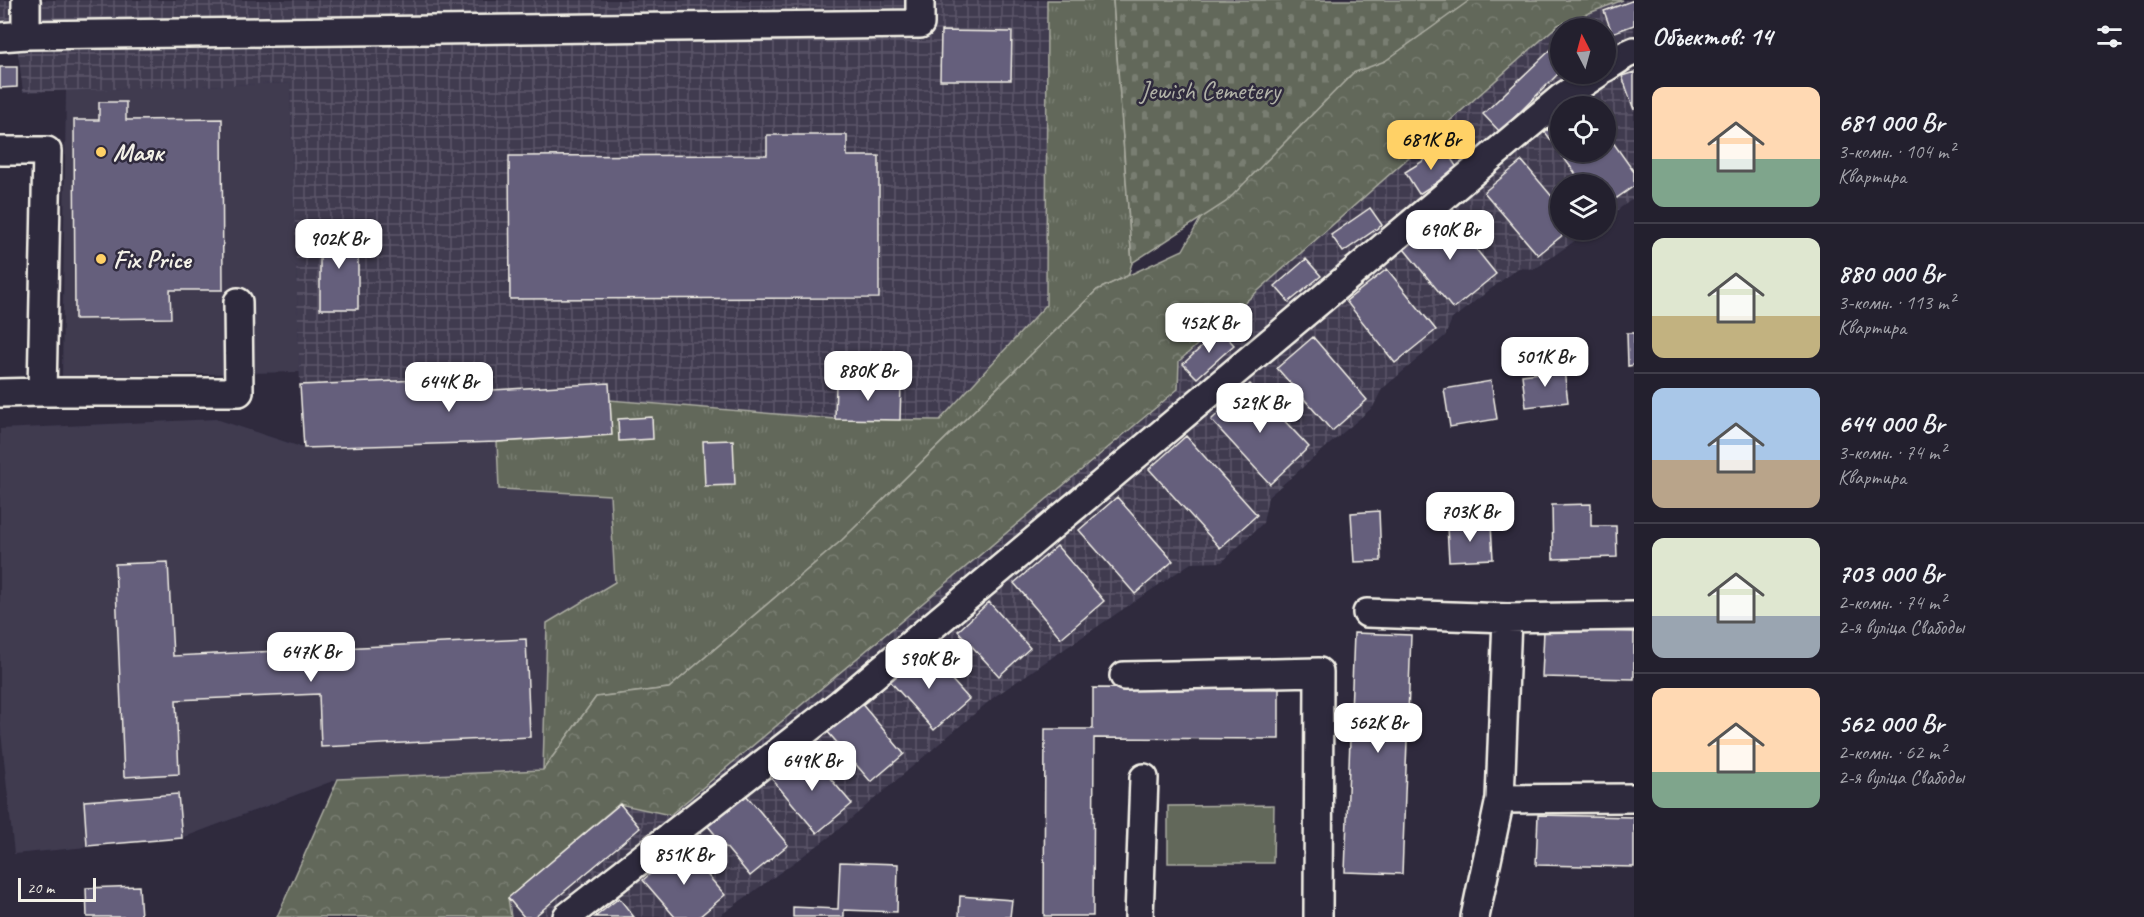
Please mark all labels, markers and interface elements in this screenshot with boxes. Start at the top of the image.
north arrow [1550,18,1616,84]
map controls [1550,18,1616,240]
text: Объектов: 14 [1652,20,1772,53]
icon: filters [2093,20,2126,53]
park label: Jewish Cemetery [1138,74,1282,107]
button: locate [1550,96,1616,162]
text: 681 000 Br [1838,106,1944,139]
icon: home [1700,111,1772,183]
pin: 681K Br [1376,120,1486,171]
text: 681K Br [1401,127,1461,152]
place label: Маяк [113,136,166,169]
text: 3-комн. · 104 m² [1838,139,1955,164]
marker: Маяк [94,145,108,159]
text: Квартира [1838,164,1906,189]
button: layers [1550,174,1616,240]
pin: 690K Br [1395,210,1505,261]
text: 690K Br [1420,217,1480,242]
pin: 902K Br [284,219,394,270]
text: 902K Br [309,226,369,251]
place label: Fix Price [113,243,193,276]
marker: Fix Price [94,252,108,266]
text: 880 000 Br [1838,257,1944,290]
icon: home [1700,262,1772,334]
text: 3-комн. · 113 m² [1838,290,1955,315]
pin: 452K Br [1154,303,1264,354]
text: 452K Br [1179,310,1239,335]
text: Квартира [1838,315,1906,340]
pin: 501K Br [1490,337,1600,388]
text: 501K Br [1515,344,1575,369]
pin: 880K Br [813,351,923,402]
text: 880K Br [838,358,898,383]
pin: 644K Br [394,362,504,413]
text: 644K Br [419,369,479,394]
pin: 529K Br [1205,383,1315,434]
text: 529K Br [1230,390,1290,415]
text: 644 000 Br [1838,407,1944,440]
icon: home [1700,412,1772,484]
text: 3-комн. · 74 m² [1838,440,1946,465]
text: Квартира [1838,465,1906,490]
pin: 703K Br [1415,492,1525,543]
text: 703K Br [1440,499,1500,524]
text: 703 000 Br [1838,557,1944,590]
icon: home [1700,562,1772,634]
text: 2-комн. · 74 m² [1838,590,1946,615]
text: 2-я вуліца Свабоды [1838,615,1964,640]
pin: 647K Br [256,632,366,683]
text: 647K Br [281,639,341,664]
pin: 590K Br [874,639,984,690]
text: 590K Br [899,646,959,671]
pin: 562K Br [1323,703,1433,754]
text: 562 000 Br [1838,707,1944,740]
text: 562K Br [1348,710,1408,735]
icon: home [1700,712,1772,784]
text: 2-комн. · 62 m² [1838,740,1946,765]
pin: 649K Br [757,741,867,792]
text: 649K Br [782,748,842,773]
text: 2-я вуліца Свабоды [1838,765,1964,790]
pin: 851K Br [629,835,739,886]
text: 851K Br [654,842,714,867]
scale bar [18,875,96,902]
text: 20 m [27,878,54,898]

